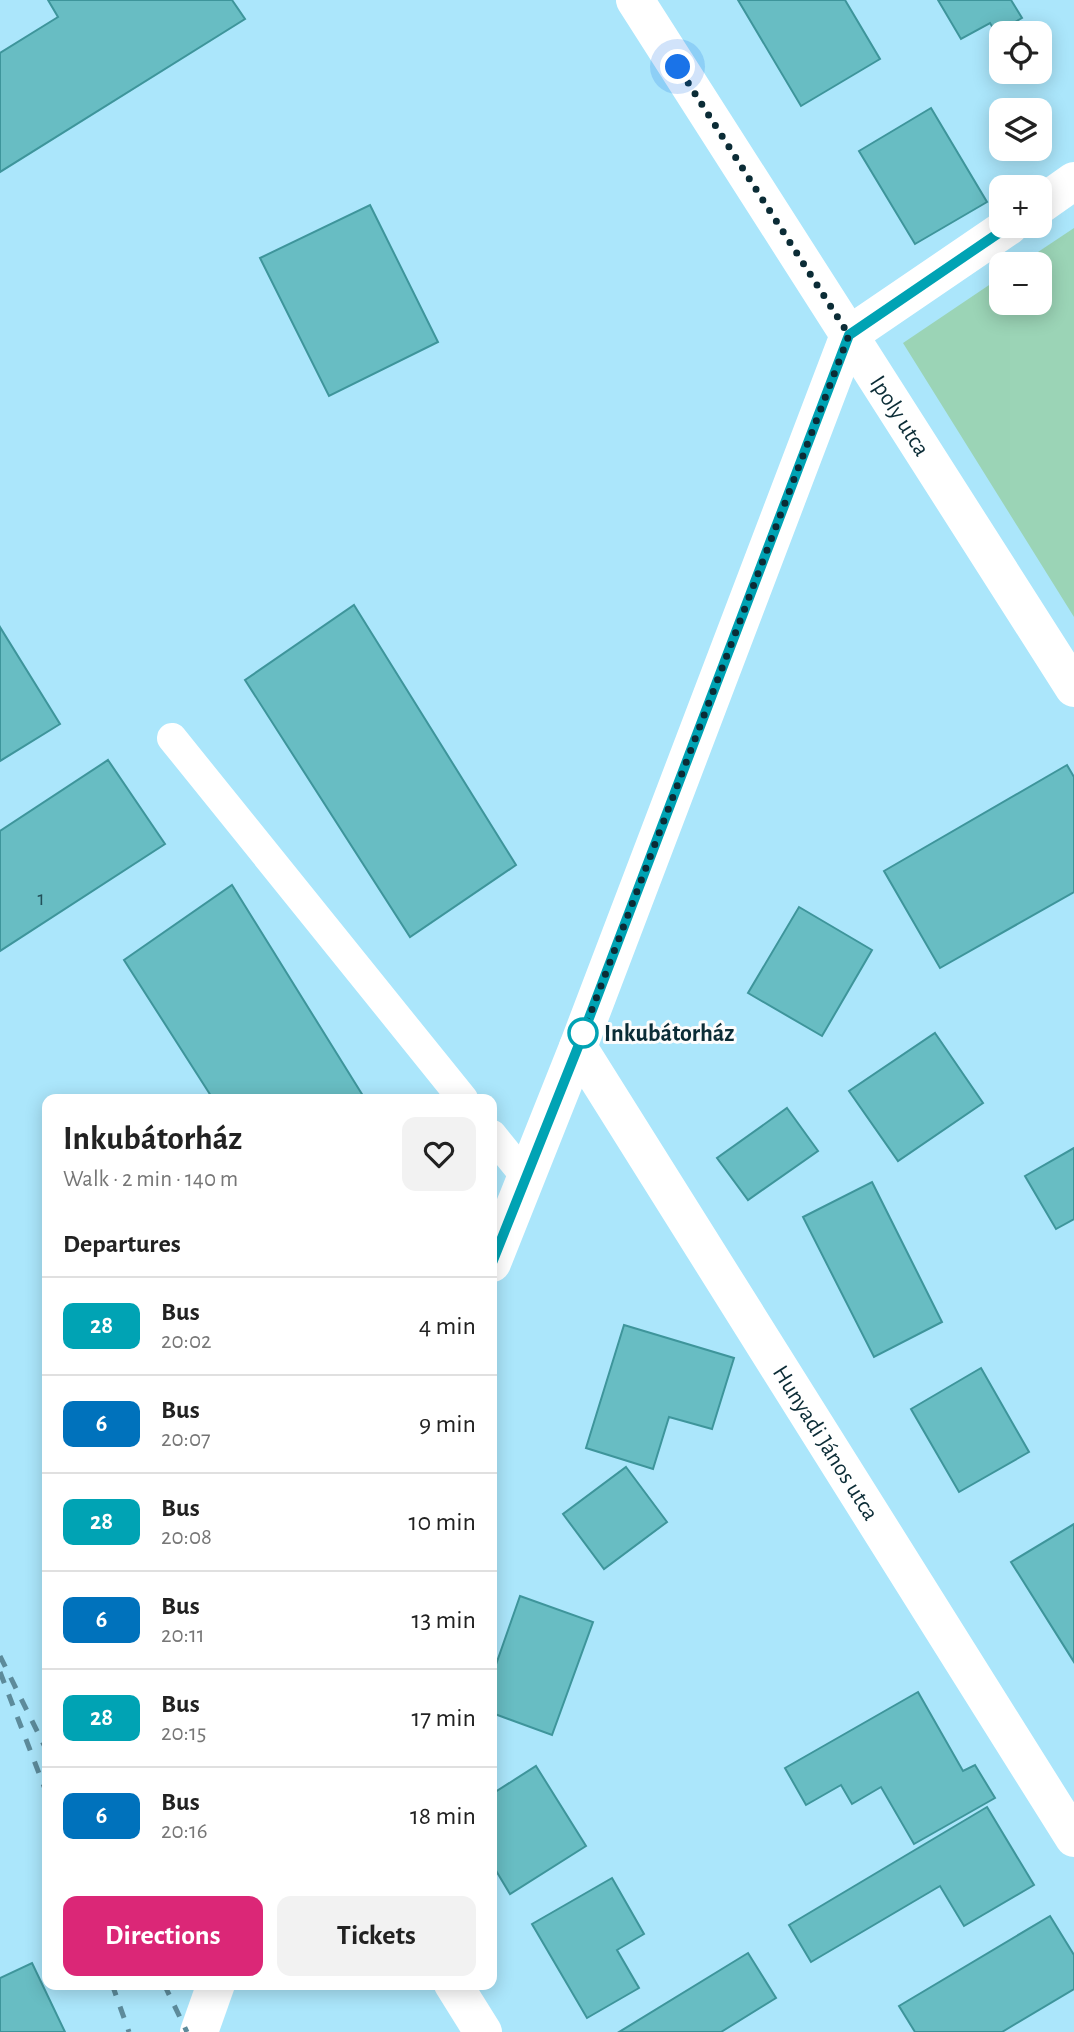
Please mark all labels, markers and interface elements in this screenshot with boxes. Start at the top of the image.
map controls [989,21,1052,315]
button: locate [989,21,1052,84]
your location [660,49,695,84]
button: layers [989,98,1052,161]
button: + [989,175,1052,238]
button: − [989,252,1052,315]
street label: Ipoly utca [865,371,934,461]
house number: 1 [37,888,45,909]
marker: Inkubátorház [568,1018,598,1048]
place label: Inkubátorház [604,1022,734,1046]
button: heart [402,1117,476,1191]
text: Inkubátorház [63,1123,242,1156]
text: Walk · 2 min · 140 m [63,1168,238,1191]
text: Departures [63,1231,181,1257]
text: Bus [161,1299,200,1325]
text: 4 min [419,1313,476,1339]
text: 28 [90,1314,113,1338]
text: 20:02 [161,1330,212,1353]
street label: Hunyadi János utca [768,1361,883,1525]
text: Bus [161,1397,200,1423]
text: 9 min [419,1411,476,1437]
text: 6 [96,1412,107,1436]
text: 20:07 [161,1428,211,1451]
text: Bus [161,1495,200,1521]
text: 10 min [409,1509,476,1535]
text: 28 [90,1510,113,1534]
text: 20:08 [161,1526,212,1549]
text: Bus [161,1593,200,1619]
text: 13 min [412,1607,476,1633]
text: 6 [96,1608,107,1632]
text: 20:11 [161,1624,205,1647]
text: Bus [161,1691,200,1717]
text: 17 min [411,1705,476,1731]
text: 28 [90,1706,113,1730]
text: 20:15 [161,1722,206,1745]
text: Bus [161,1789,200,1815]
text: 18 min [410,1803,476,1829]
text: 6 [96,1804,107,1828]
text: 20:16 [161,1820,208,1843]
button: Directions [63,1896,263,1976]
button: Tickets [277,1896,476,1976]

